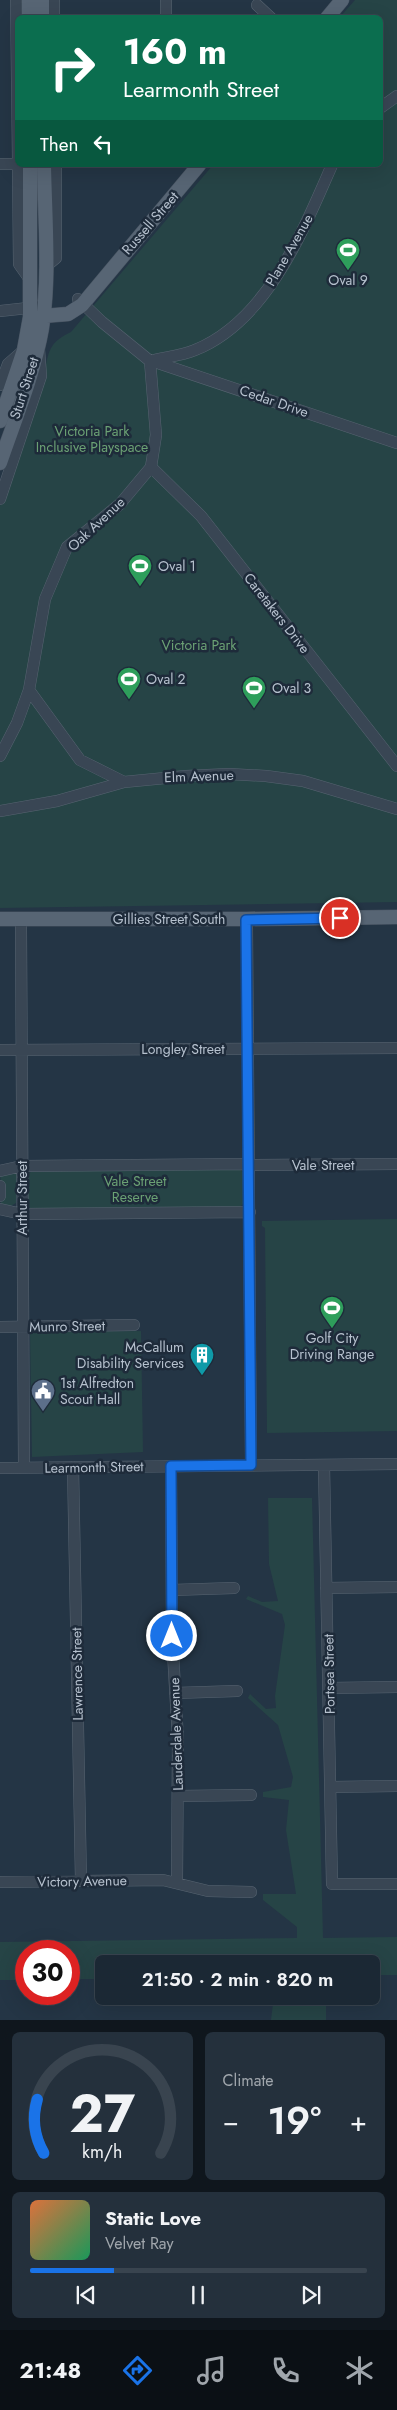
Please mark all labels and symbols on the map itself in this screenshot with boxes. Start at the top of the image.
street label: Russell Street [117,187,183,259]
street label: Plane Avenue [260,210,318,290]
sports icon: Oval 9 [335,237,361,271]
place label: Oval 9 [328,270,368,290]
street label: Sturt Street [5,354,44,422]
street label: Cedar Drive [237,380,311,422]
park label: Victoria Park Inclusive Playspace [36,421,148,457]
street label: Oak Avenue [63,492,129,556]
sports icon: Oval 1 [127,553,153,587]
place label: Oval 1 [158,556,196,576]
street label: Caretakers Drive [239,569,315,657]
park label: Victoria Park [162,635,237,655]
sports icon: Oval 2 [116,666,142,700]
place label: Oval 2 [146,669,186,689]
sports icon: Oval 3 [241,675,267,709]
place label: Oval 3 [272,678,312,698]
street label: Elm Avenue [164,765,234,787]
pin [319,897,361,939]
street label: Gillies Street South [113,909,225,929]
street label: Longley Street [141,1039,225,1059]
street label: Vale Street [292,1155,355,1175]
street label: Arthur Street [12,1160,32,1235]
park label: Vale Street Reserve [104,1171,167,1207]
sports icon: Golf City Driving Range [319,1295,345,1329]
street label: Munro Street [29,1315,106,1337]
place label: Golf City Driving Range [290,1328,374,1364]
place label: McCallum Disability Services [77,1337,184,1373]
building icon: McCallum Disability Services [189,1342,215,1376]
place label: 1st Alfredton Scout Hall [60,1373,134,1409]
public building icon: 1st Alfredton Scout Hall [30,1378,56,1412]
street label: Learmonth Street [44,1456,144,1478]
position arrow [145,1609,197,1661]
street label: Lawrence Street [66,1627,88,1721]
street label: Portsea Street [318,1633,340,1714]
street label: Lauderdale Avenue [164,1677,188,1791]
street label: Victory Avenue [37,1870,127,1892]
speed limit sign: 30 [15,1940,80,2005]

